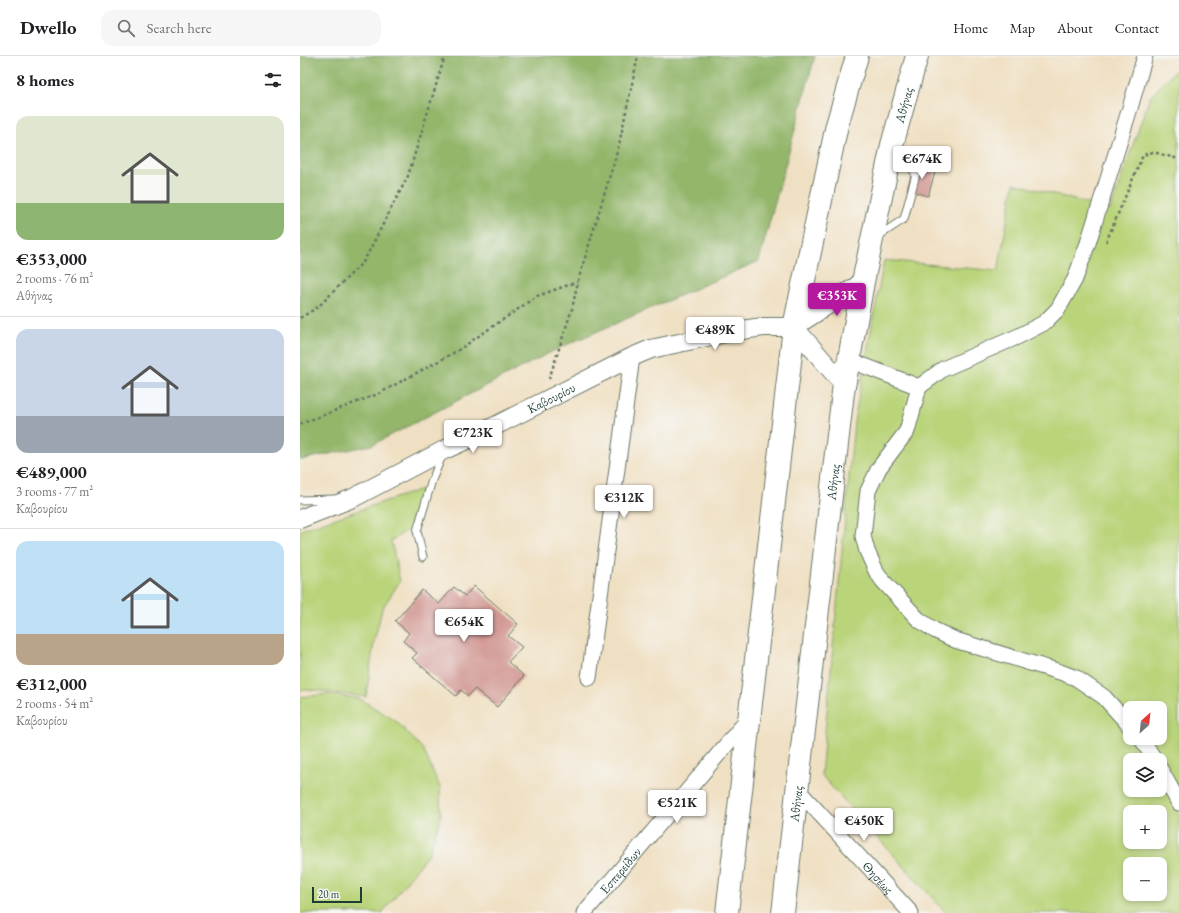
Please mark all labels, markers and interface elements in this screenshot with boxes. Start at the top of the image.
search box [101,10,381,46]
text: Dwello [20,15,77,40]
icon: search [115,17,137,39]
text: Search here [147,18,212,37]
text: Home [953,19,988,37]
text: Map [1010,19,1035,37]
text: About [1057,19,1093,37]
text: Contact [1115,19,1159,37]
text: 8 homes [16,69,74,91]
icon: filters [262,69,284,91]
street label: Αθήνας [890,85,917,126]
icon: home [114,142,186,214]
pin: €674K [894,146,950,180]
text: €674K [902,150,942,167]
text: €353,000 [16,248,87,270]
text: 2 rooms · 76 m² [16,270,93,287]
pin: €353K [809,283,865,317]
text: Αθήνας [16,287,52,304]
text: €353K [817,287,857,304]
pin: €489K [687,317,743,351]
text: €489K [695,321,735,338]
icon: home [114,355,186,427]
street label: Καβουρίου [524,379,578,417]
pin: €723K [445,420,501,454]
text: €723K [453,424,493,441]
text: €489,000 [16,461,87,483]
street label: Αθήνας [823,462,844,502]
text: 3 rooms · 77 m² [16,483,93,500]
pin: €312K [596,485,652,519]
text: €312K [604,489,644,506]
text: Καβουρίου [16,500,68,517]
icon: home [114,567,186,639]
pin: €654K [436,609,492,643]
text: €654K [444,613,484,630]
text: €312,000 [16,673,87,695]
text: 2 rooms · 54 m² [16,695,93,712]
north arrow [1123,701,1167,745]
map controls [1123,701,1167,901]
text: Καβουρίου [16,712,68,729]
button: layers [1123,753,1167,797]
street label: Αθήνας [785,784,807,824]
pin: €521K [649,790,705,824]
text: €521K [657,794,697,811]
button: + [1123,805,1167,849]
pin: €450K [836,808,892,842]
text: €450K [844,812,884,829]
street label: Εσπερείδων [596,844,645,897]
button: − [1123,857,1167,901]
street label: Θησέως [859,858,897,898]
scale bar [312,885,362,904]
text: 20 m [318,887,339,901]

